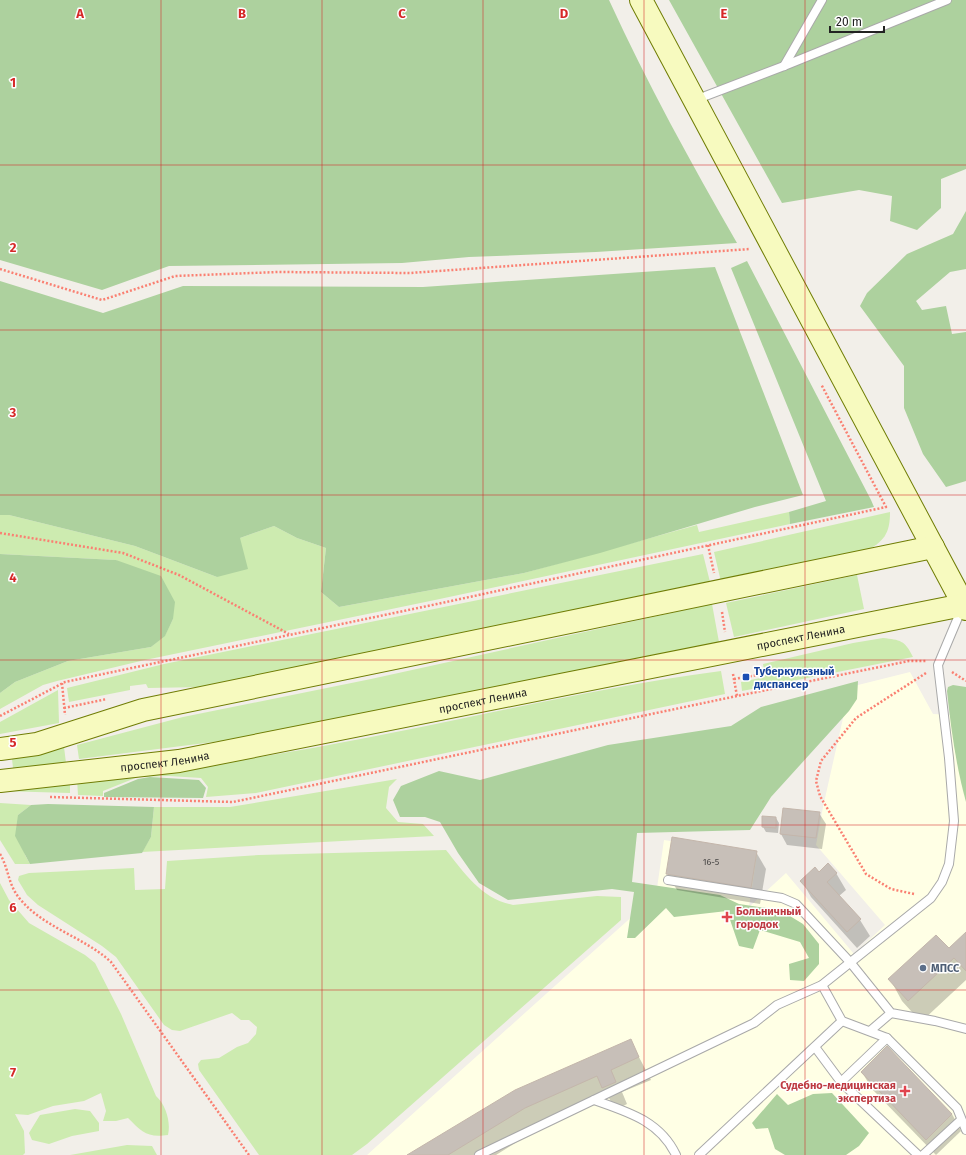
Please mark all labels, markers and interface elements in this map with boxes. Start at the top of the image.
text: A [75,6,84,21]
text: B [238,6,246,21]
text: C [398,6,406,21]
text: D [560,6,569,21]
text: E [721,6,728,21]
scale bar [830,8,884,34]
text: 20 m [836,15,862,29]
text: 1 [10,75,16,90]
text: 2 [10,240,17,255]
text: 3 [9,405,17,420]
text: 4 [9,570,17,585]
street label: проспект Ленина [756,623,846,653]
place label: Туберкулезный диспансер [754,665,835,691]
marker: Туберкулезный диспансер [741,672,751,682]
street label: проспект Ленина [438,686,528,716]
text: 5 [10,735,17,750]
street label: проспект Ленина [120,749,211,775]
house number: 16-5 [703,857,720,867]
text: 6 [9,900,17,915]
place label: Больничный городок [736,905,801,931]
marker: Больничный городок [721,911,733,923]
place label: МПСС [931,962,960,975]
marker: МПСС [918,963,928,973]
text: 7 [10,1065,16,1080]
place label: Судебно-медицинская экспертиза [780,1079,896,1105]
marker: Судебно-медицинская экспертиза [899,1085,911,1097]

